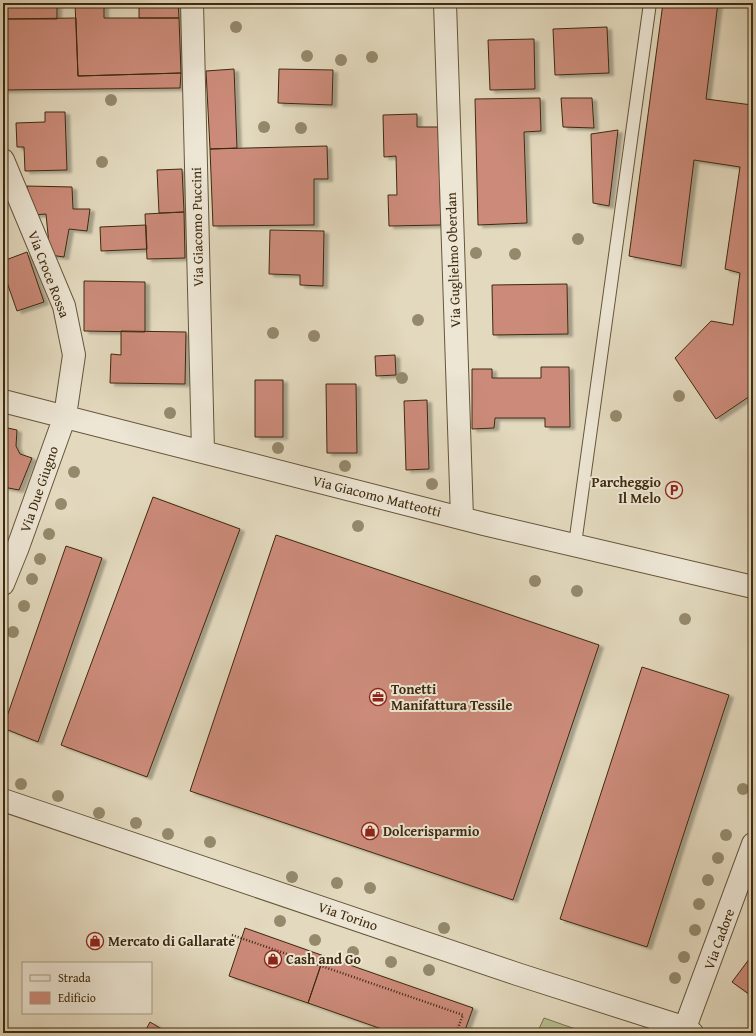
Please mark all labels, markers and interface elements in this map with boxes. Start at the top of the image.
street label: Via Giacomo Puccini [186,167,208,287]
street label: Via Guglielmo Oberdan [441,192,465,328]
street label: Via Croce Rossa [23,228,75,321]
street label: Via Due Giugno [15,443,63,535]
street label: Via Giacomo Matteotti [310,470,444,522]
place label: Parcheggio Il Melo [592,472,662,508]
parking icon: Parcheggio Il Melo [664,480,684,500]
place label: Tonetti Manifattura Tessile [391,679,512,715]
office icon: Tonetti Manifattura Tessile [368,687,388,707]
shop icon: Dolcerisparmio [360,821,380,841]
place label: Dolcerisparmio [383,821,480,841]
street label: Via Torino [315,896,381,936]
street label: Via Cadore [699,905,739,972]
shop icon: Mercato di Gallarate [85,931,105,951]
place label: Mercato di Gallarate [108,931,235,951]
shop icon: Cash and Go [263,949,283,969]
place label: Cash and Go [286,949,362,969]
legend [22,962,152,1014]
text: Strada [58,969,91,986]
text: Edificio [58,989,96,1006]

